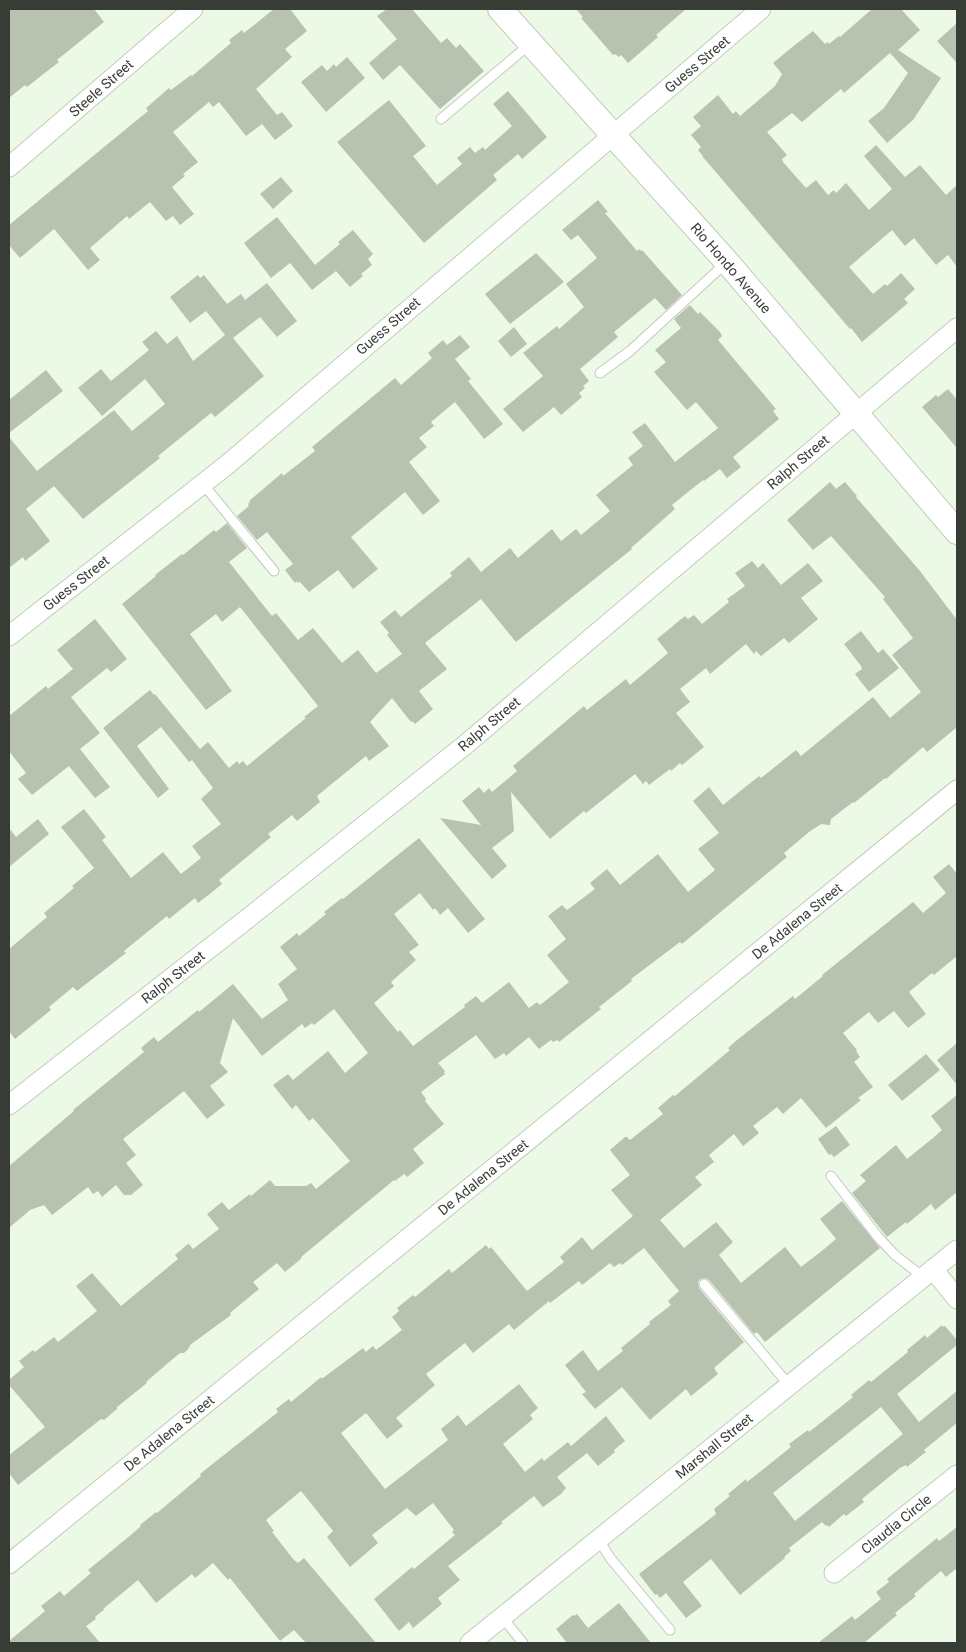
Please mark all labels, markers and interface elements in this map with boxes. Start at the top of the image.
street label: Guess Street [661,32,733,96]
street label: Steele Street [66,56,136,120]
street label: Rio Hondo Avenue [687,220,775,316]
street label: Guess Street [353,294,424,358]
street label: Ralph Street [764,431,832,492]
street label: Guess Street [40,552,113,614]
street label: Ralph Street [455,693,523,754]
street label: De Adalena Street [749,879,846,962]
street label: Ralph Street [138,947,208,1007]
street label: De Adalena Street [435,1135,532,1218]
street label: De Adalena Street [121,1391,218,1474]
street label: Marshall Street [672,1410,756,1482]
street label: Claudia Circle [858,1491,934,1557]

